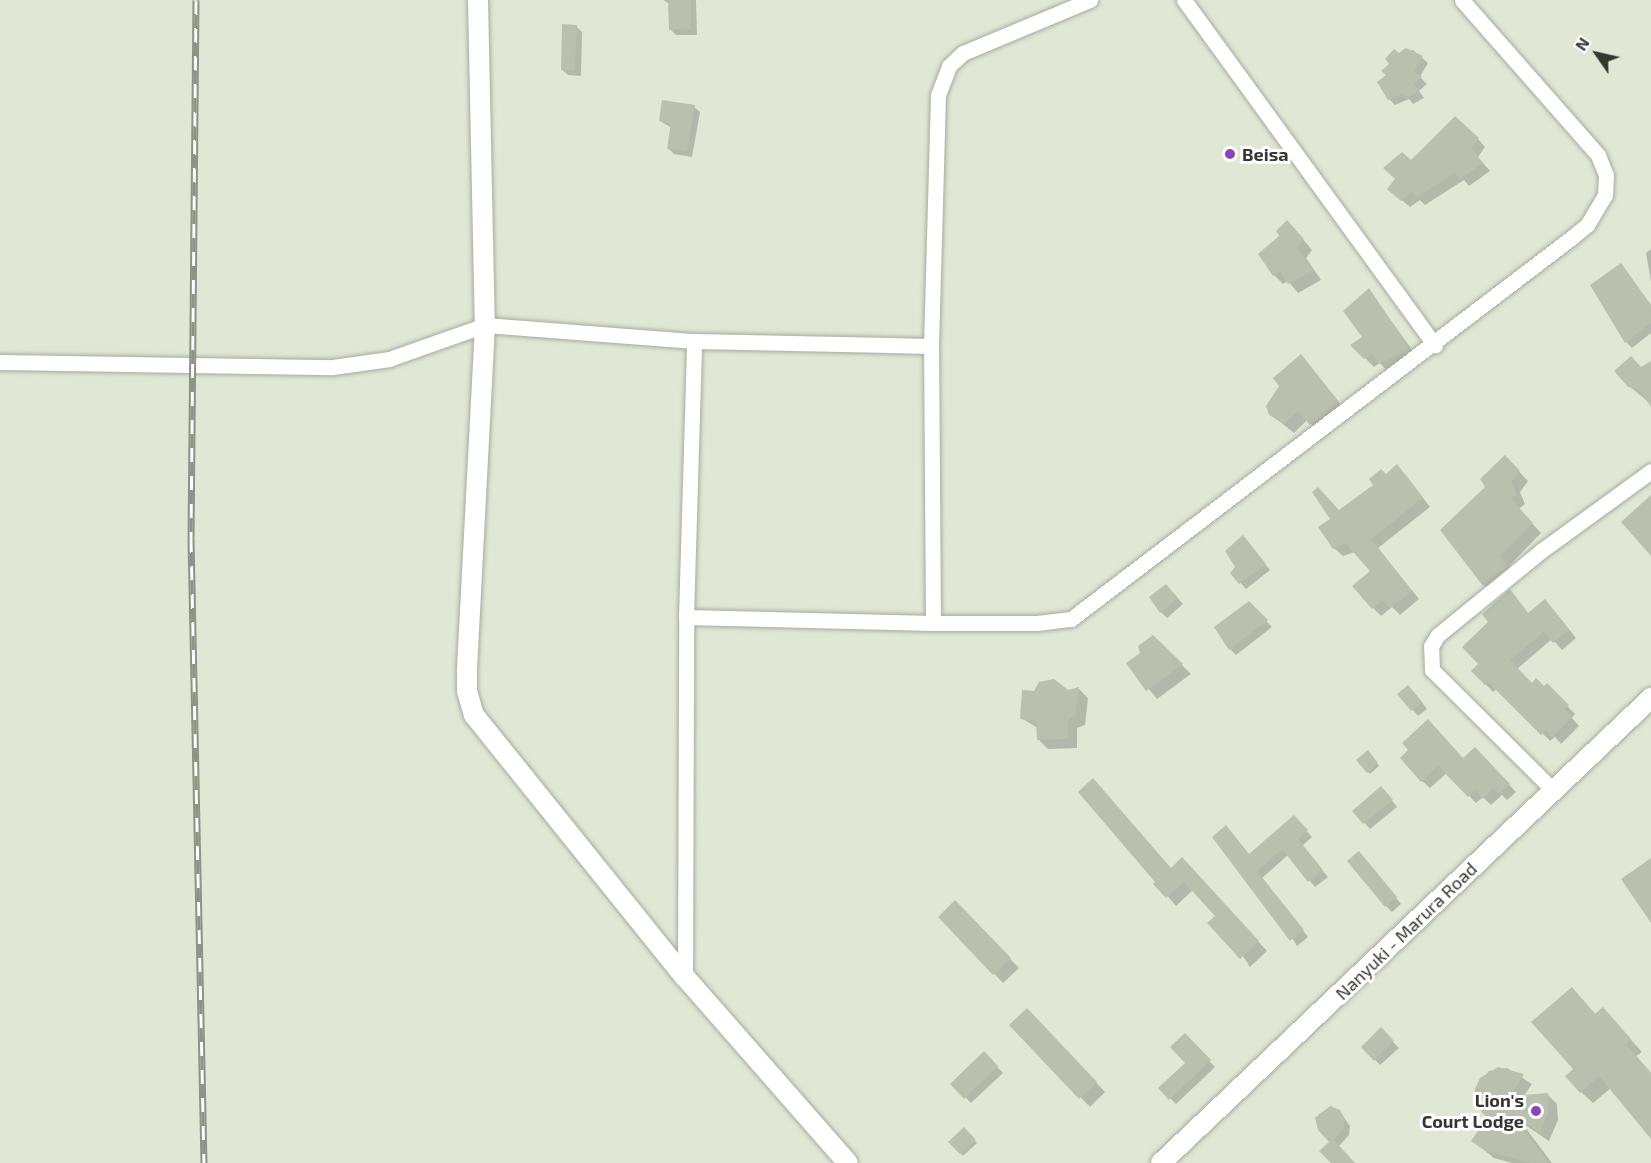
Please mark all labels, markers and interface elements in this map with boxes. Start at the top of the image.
north arrow [1567,24,1627,84]
text: N [1571,34,1593,54]
place label: Beisa [1242,143,1288,165]
marker: Beisa [1223,147,1237,161]
street label: Nanyuki - Marura Road [1331,858,1481,1004]
place label: Lion's Court Lodge [1422,1090,1524,1132]
marker: Lion's Court Lodge [1529,1104,1543,1118]

